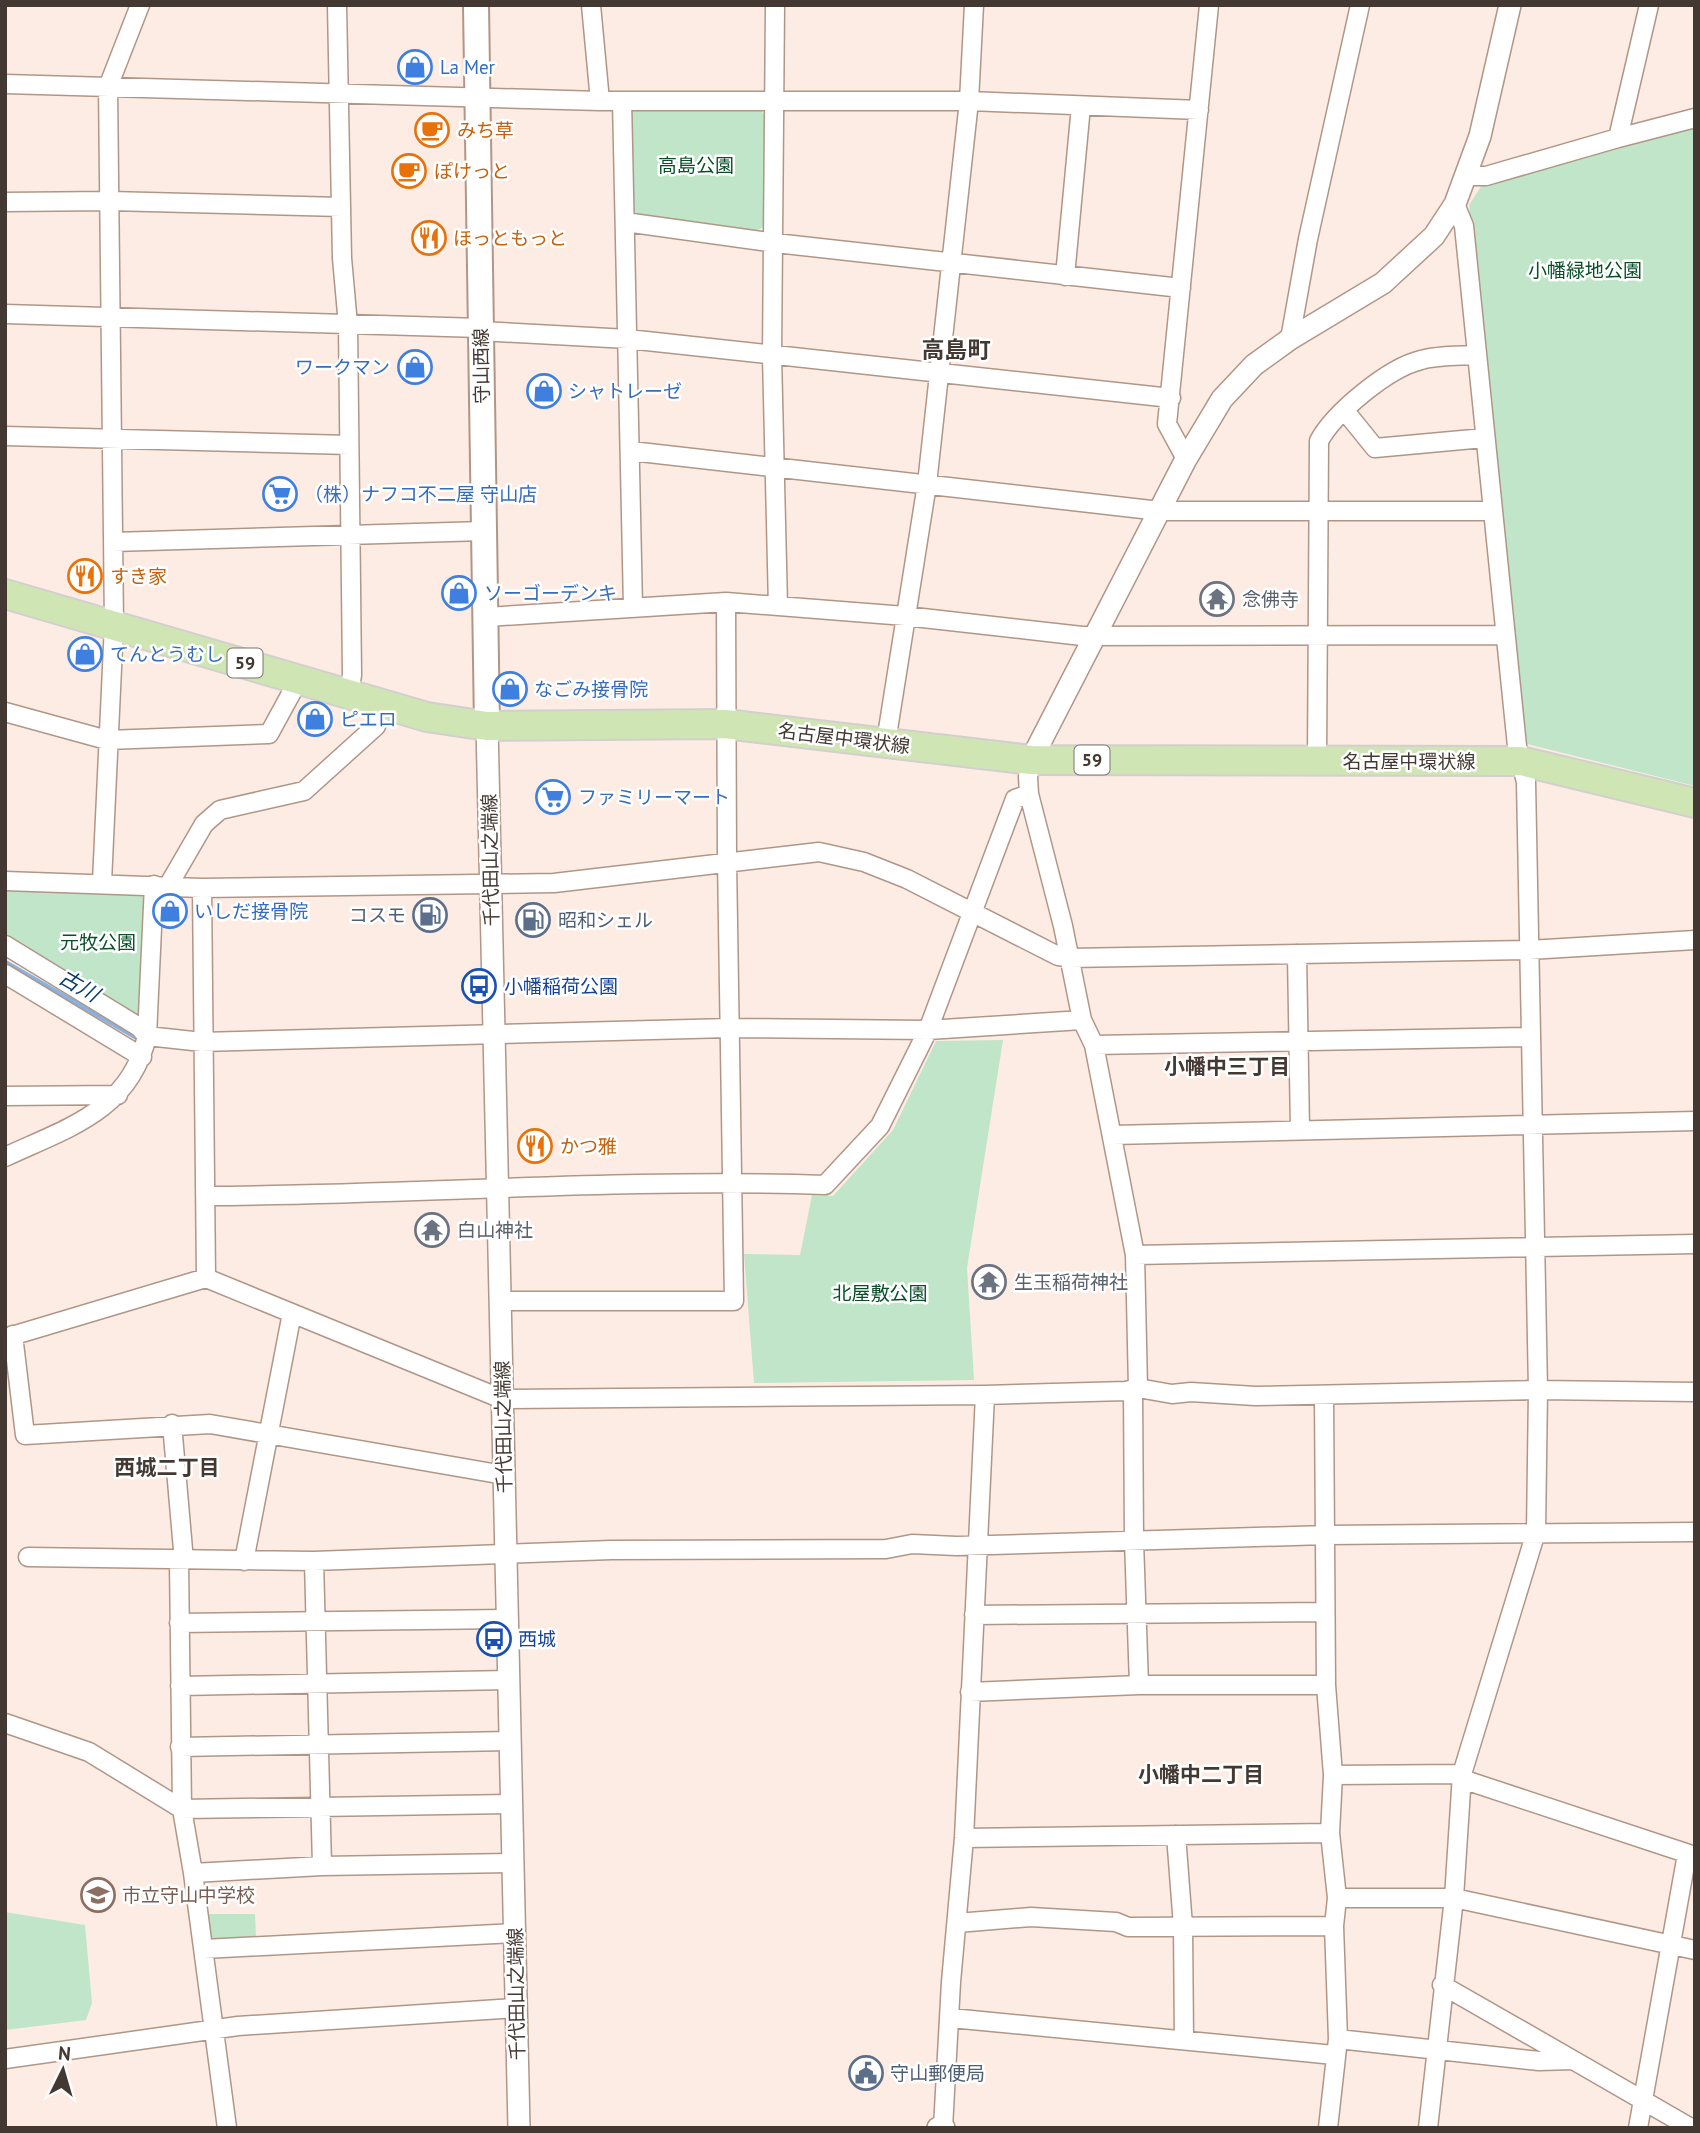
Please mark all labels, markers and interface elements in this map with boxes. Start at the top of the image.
shop icon: La Mer [396,48,434,86]
place label: La Mer [440,55,496,79]
cafe icon: みち草 [413,111,451,149]
place label: みち草 [457,118,514,142]
cafe icon: ぽけっと [390,152,428,190]
park label: 高島公園 [658,153,734,177]
place label: ぽけっと [434,159,510,183]
restaurant icon: ほっともっと [410,219,448,257]
place label: ほっともっと [453,226,567,250]
park label: 小幡緑地公園 [1528,258,1642,282]
street label: 守山西線 [468,328,494,404]
district label: 高島町 [922,335,991,364]
shop icon: ワークマン [396,348,434,386]
place label: ワークマン [295,355,390,379]
shop icon: シャトレーゼ [525,372,563,410]
place label: シャトレーゼ [568,379,682,403]
supermarket icon: （株）ナフコ不二屋 守山店 [261,475,299,513]
place label: （株）ナフコ不二屋 守山店 [304,482,537,506]
restaurant icon: すき家 [66,557,104,595]
place label: すき家 [110,564,167,588]
shop icon: ソーゴーデンキ [440,574,478,612]
temple icon: 念佛寺 [1198,580,1236,618]
place label: ソーゴーデンキ [484,581,617,605]
place label: 念佛寺 [1242,587,1299,611]
shop icon: てんとうむし [66,635,104,673]
place label: てんとうむし [110,642,224,666]
road number: 59 [228,648,262,678]
shop icon: なごみ接骨院 [491,670,529,708]
place label: なごみ接骨院 [534,677,648,701]
shop icon: ピエロ [296,700,334,738]
place label: ピエロ [340,707,397,731]
street label: 名古屋中環状線 [777,718,911,758]
road number: 59 [1074,746,1110,774]
street label: 名古屋中環状線 [1342,749,1476,773]
supermarket icon: ファミリーマート [534,778,572,816]
place label: ファミリーマート [578,785,730,809]
street label: 千代田山之端線 [477,793,503,927]
shop icon: いしだ接骨院 [151,892,189,930]
fuel station icon: コスモ [411,896,449,934]
place label: いしだ接骨院 [194,899,308,923]
fuel station icon: 昭和シェル [514,901,552,939]
place label: コスモ [349,903,406,927]
place label: 昭和シェル [558,908,653,932]
park label: 元牧公園 [60,930,136,954]
water label: 古川 [54,963,106,1009]
bus stop icon: 小幡稲荷公園 [460,967,498,1005]
place label: 小幡稲荷公園 [504,974,618,998]
district label: 小幡中三丁目 [1164,1053,1290,1080]
restaurant icon: かつ雅 [516,1127,554,1165]
place label: かつ雅 [560,1134,617,1158]
temple icon: 白山神社 [413,1211,451,1249]
place label: 白山神社 [457,1218,533,1242]
temple icon: 生玉稲荷神社 [970,1263,1008,1301]
place label: 生玉稲荷神社 [1014,1270,1128,1294]
park label: 北屋敷公園 [832,1281,928,1305]
street label: 千代田山之端線 [490,1360,516,1494]
district label: 西城二丁目 [115,1454,220,1481]
bus stop icon: 西城 [475,1620,513,1658]
place label: 西城 [518,1627,556,1651]
district label: 小幡中二丁目 [1138,1761,1264,1788]
school or university icon: 市立守山中学校 [79,1876,117,1914]
place label: 市立守山中学校 [122,1883,255,1907]
street label: 千代田山之端線 [503,1927,529,2061]
north arrow [28,2035,98,2105]
text: N [57,2041,72,2066]
public building icon: 守山郵便局 [847,2054,885,2092]
place label: 守山郵便局 [890,2061,985,2085]

